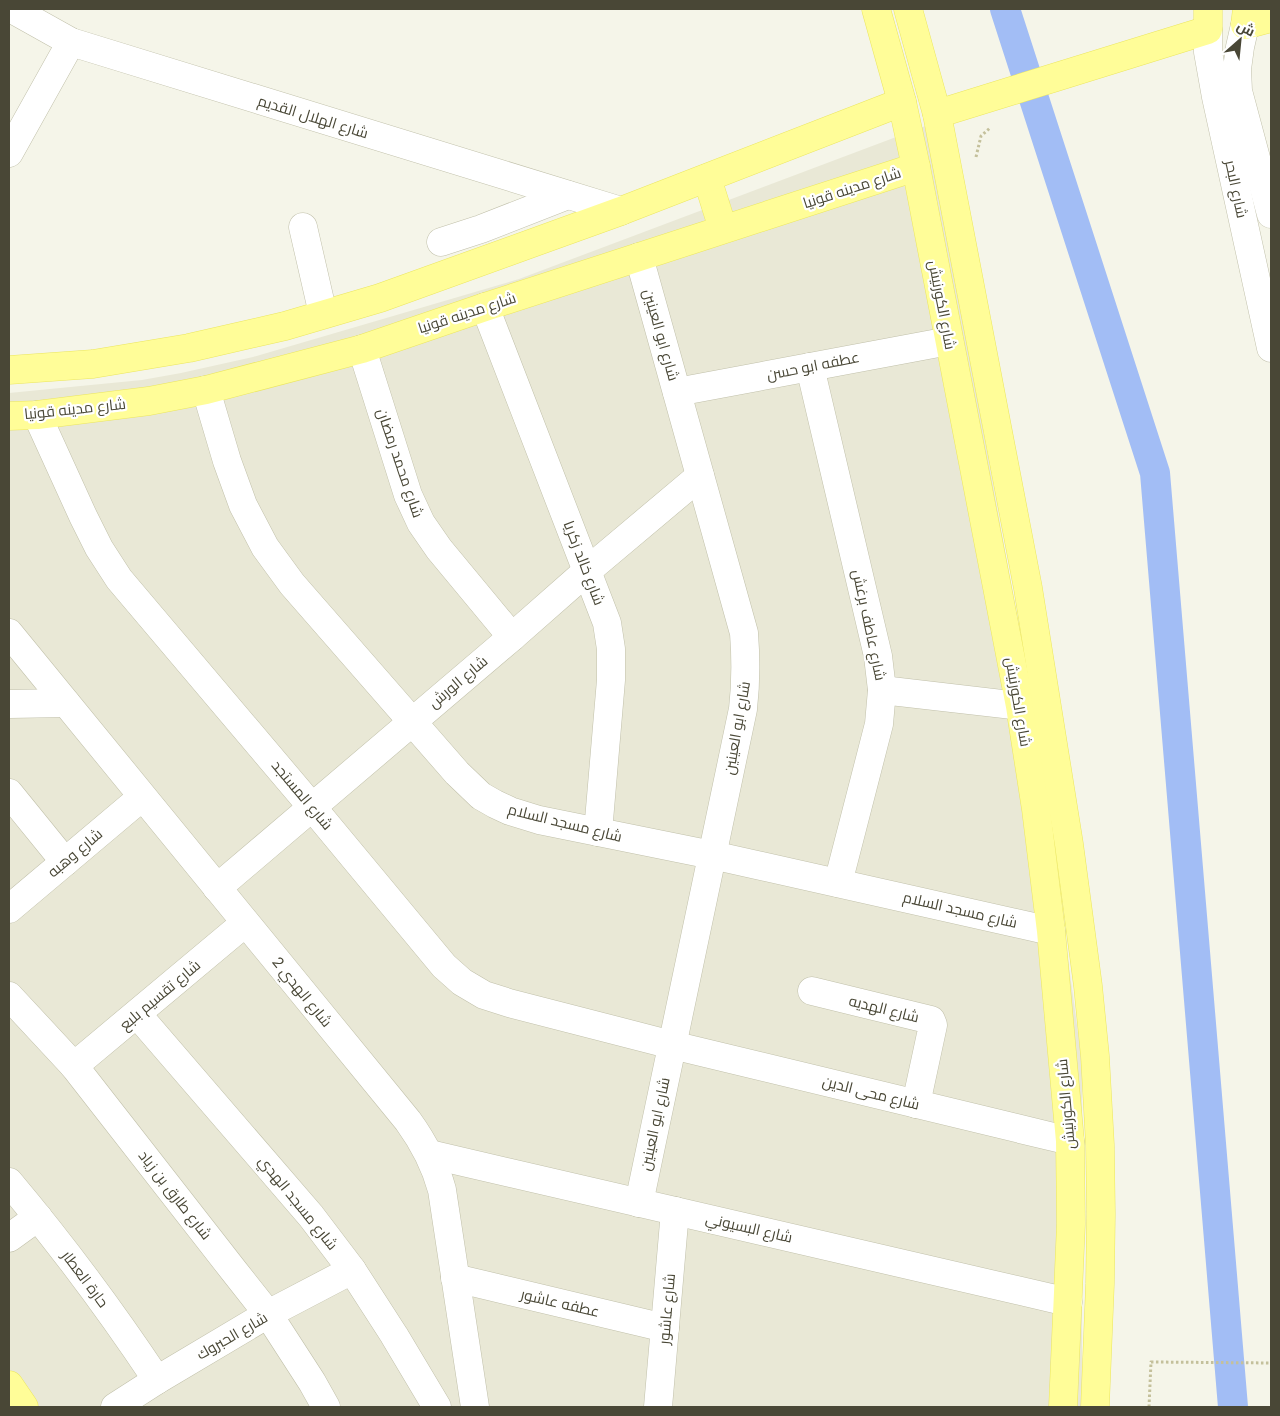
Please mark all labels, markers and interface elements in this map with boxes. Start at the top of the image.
north arrow [1215,15,1265,65]
text: ش [1234,16,1258,41]
street label: شارع الهلال القديم [255,91,371,144]
street label: شارع البحر [1219,157,1252,220]
street label: شارع مدينه قونيا [800,163,904,214]
street label: شارع الكورنيش [923,259,960,352]
street label: شارع ابو العينين [637,287,684,384]
street label: شارع مدينه قونيا [415,288,519,339]
street label: عطفه ابو حسن [765,347,861,385]
street label: شارع مدينه قونيا [23,394,127,425]
street label: شارع محمد رمضان [371,406,428,521]
street label: شارع خالد زكريا [558,518,609,609]
street label: شارع عاطف برغش [846,568,891,683]
street label: شارع الورش [424,651,493,714]
street label: شارع الكورنيش [999,656,1036,749]
street label: شارع ابو العينين [719,680,756,777]
street label: شارع المستجد [266,756,337,835]
street label: شارع مسجد السلام [506,799,624,848]
street label: شارع وهبه [43,824,107,883]
street label: شارع مسجد السلام [901,887,1019,934]
street label: شارع الهدي 2 [266,953,337,1033]
street label: شارع تقسيم بلبع [115,955,205,1036]
street label: شارع الهديه [847,991,921,1028]
street label: شارع الكورنيش [1052,1058,1081,1150]
street label: شارع محى الدين [820,1071,922,1116]
street label: شارع ابو العينين [635,1076,676,1173]
street label: شارع طارق بن زياد [133,1146,216,1244]
street label: شارع مسجد الهدي [252,1152,342,1256]
street label: شارع البسيوني [703,1208,794,1250]
street label: حارة العطار [57,1246,113,1311]
street label: شارع عاشور [654,1273,681,1346]
street label: عطفه عاشور [518,1284,601,1321]
street label: شارع الحبروك [193,1308,272,1365]

